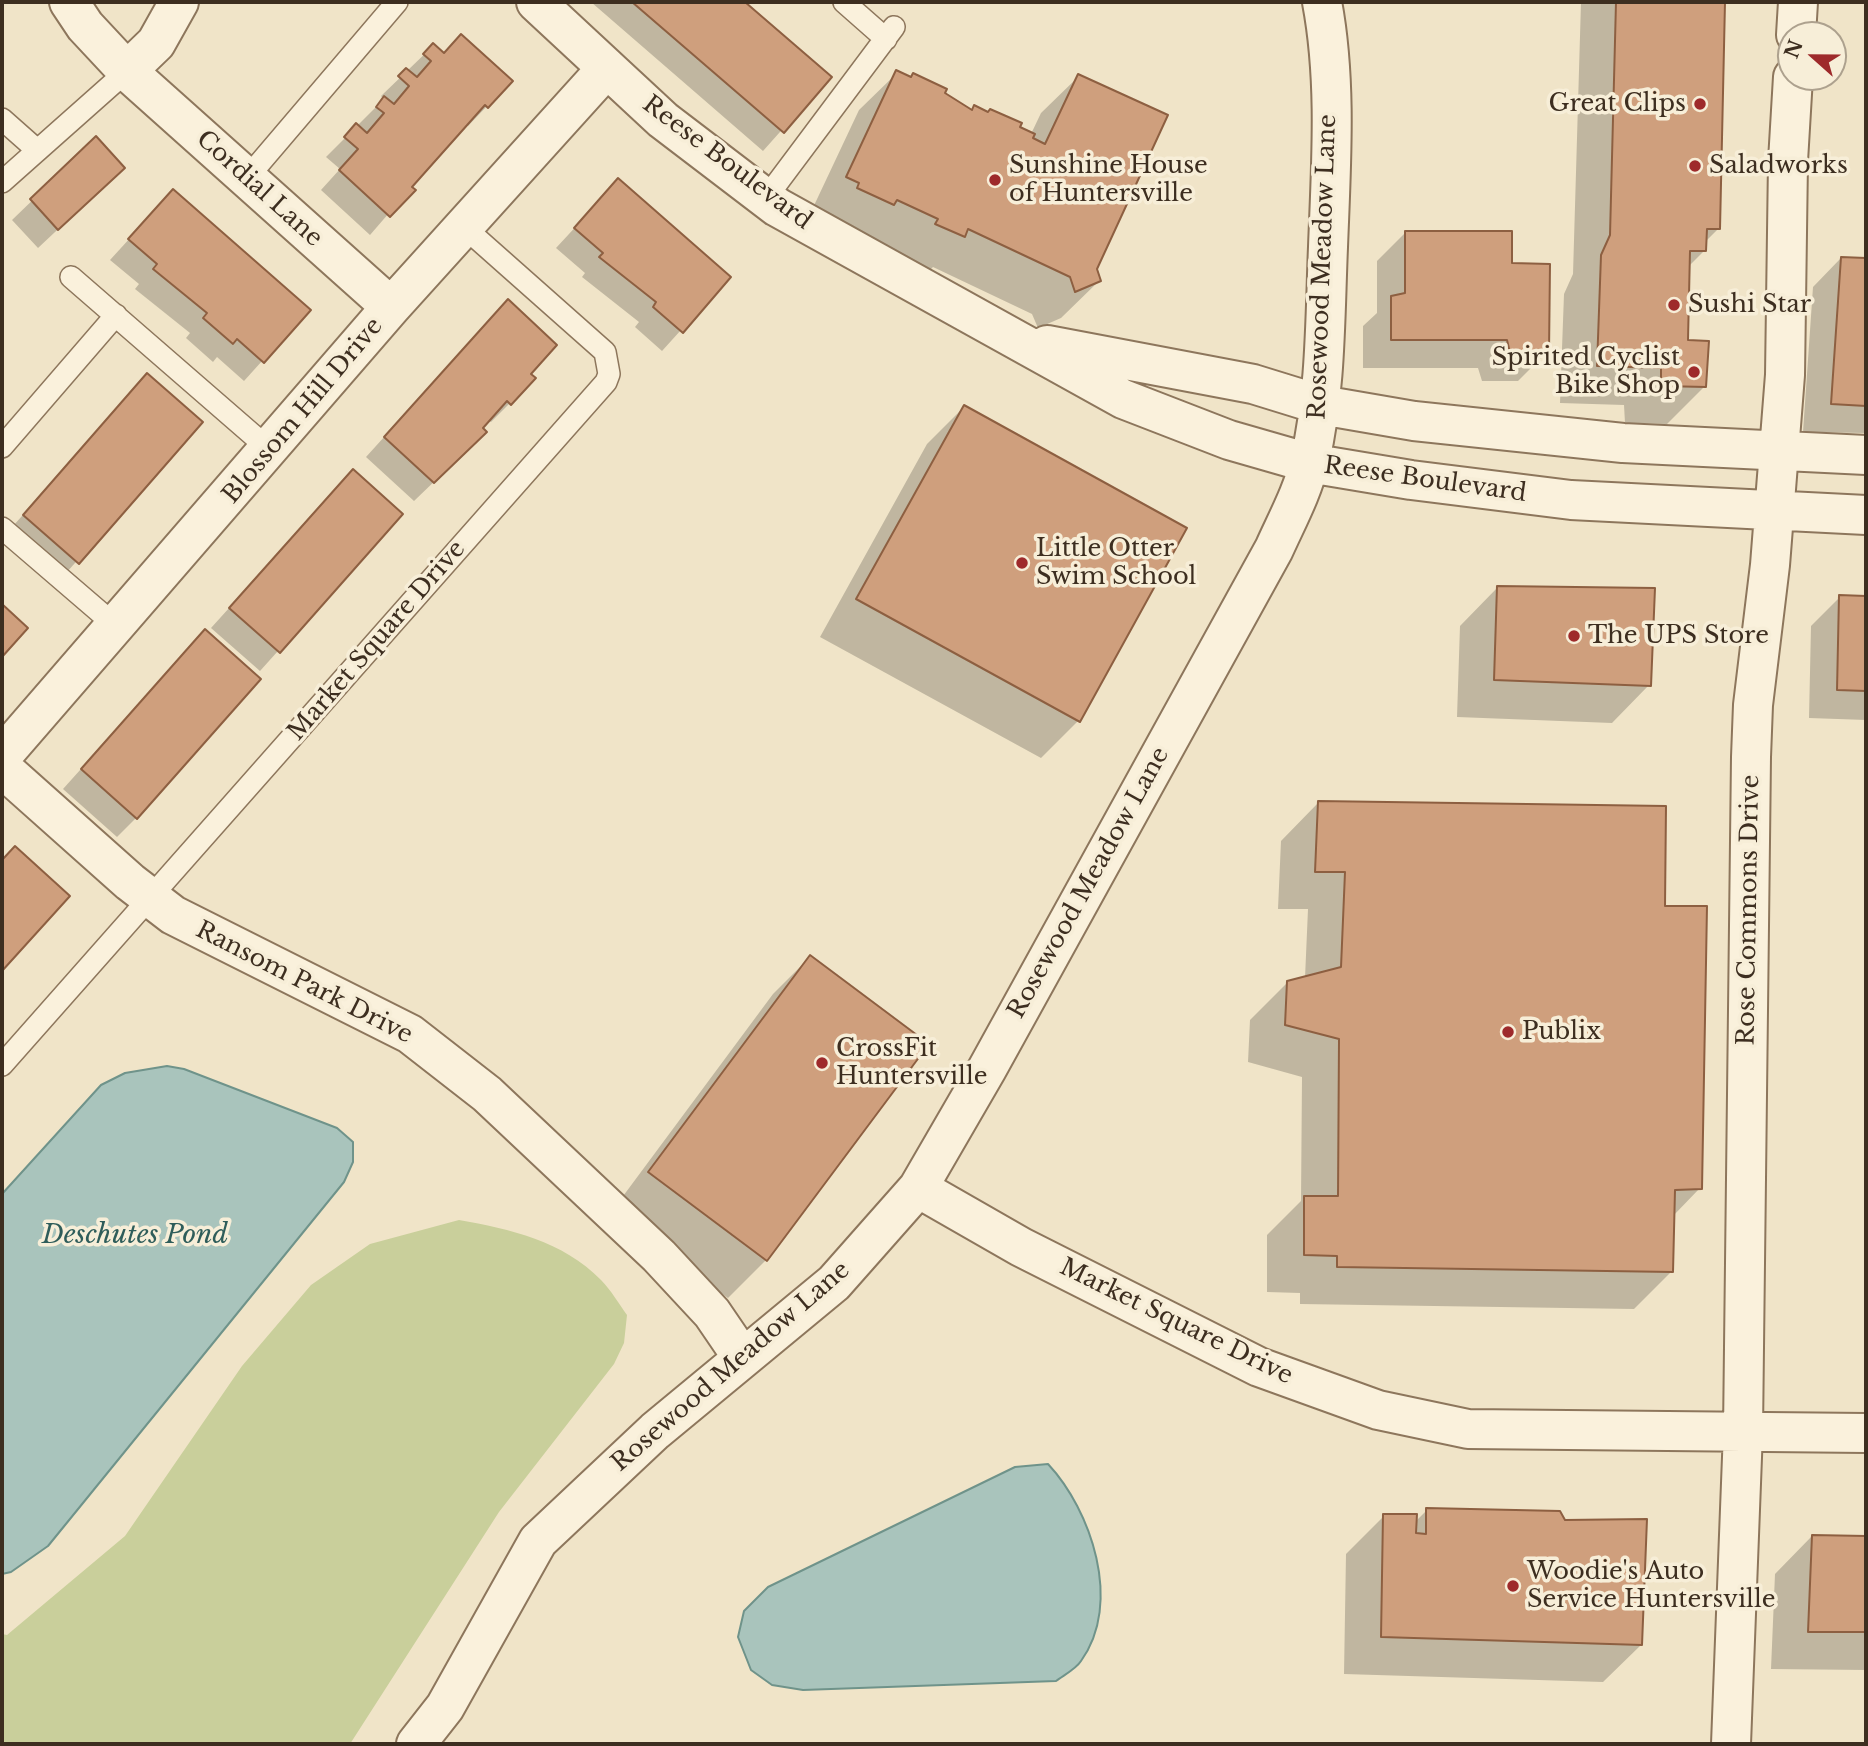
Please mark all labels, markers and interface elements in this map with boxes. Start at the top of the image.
north arrow [1777,21,1847,91]
text: N [1780,37,1808,61]
street label: Reese Boulevard [637,90,817,236]
place label: Great Clips [1549,90,1686,118]
marker: Great Clips [1692,96,1708,112]
street label: Rosewood Meadow Lane [1303,114,1343,420]
street label: Cordial Lane [190,125,328,253]
place label: Sunshine House of Huntersville [1009,152,1208,208]
place label: Saladworks [1709,152,1848,180]
marker: Saladworks [1687,158,1703,174]
marker: Sunshine House of Huntersville [987,172,1003,188]
place label: Sushi Star [1688,291,1811,319]
marker: Sushi Star [1666,297,1682,313]
street label: Blossom Hill Drive [217,312,389,510]
place label: Spirited Cyclist Bike Shop [1492,344,1680,400]
marker: Spirited Cyclist Bike Shop [1686,364,1702,380]
street label: Reese Boulevard [1322,452,1528,508]
street label: Market Square Drive [282,535,472,747]
place label: Little Otter Swim School [1036,535,1196,591]
marker: Little Otter Swim School [1014,555,1030,571]
place label: The UPS Store [1588,622,1769,650]
marker: The UPS Store [1566,628,1582,644]
street label: Rosewood Meadow Lane [1002,742,1176,1024]
street label: Rose Commons Drive [1732,774,1766,1046]
street label: Ransom Park Drive [191,916,417,1050]
place label: Publix [1522,1018,1601,1046]
marker: Publix [1500,1024,1516,1040]
place label: CrossFit Huntersville [836,1035,987,1091]
marker: CrossFit Huntersville [814,1055,830,1071]
water label: Deschutes Pond [42,1220,228,1252]
street label: Market Square Drive [1055,1253,1297,1391]
street label: Rosewood Meadow Lane [606,1256,856,1478]
place label: Woodie's Auto Service Huntersville [1527,1558,1775,1614]
marker: Woodie's Auto Service Huntersville [1505,1578,1521,1594]

